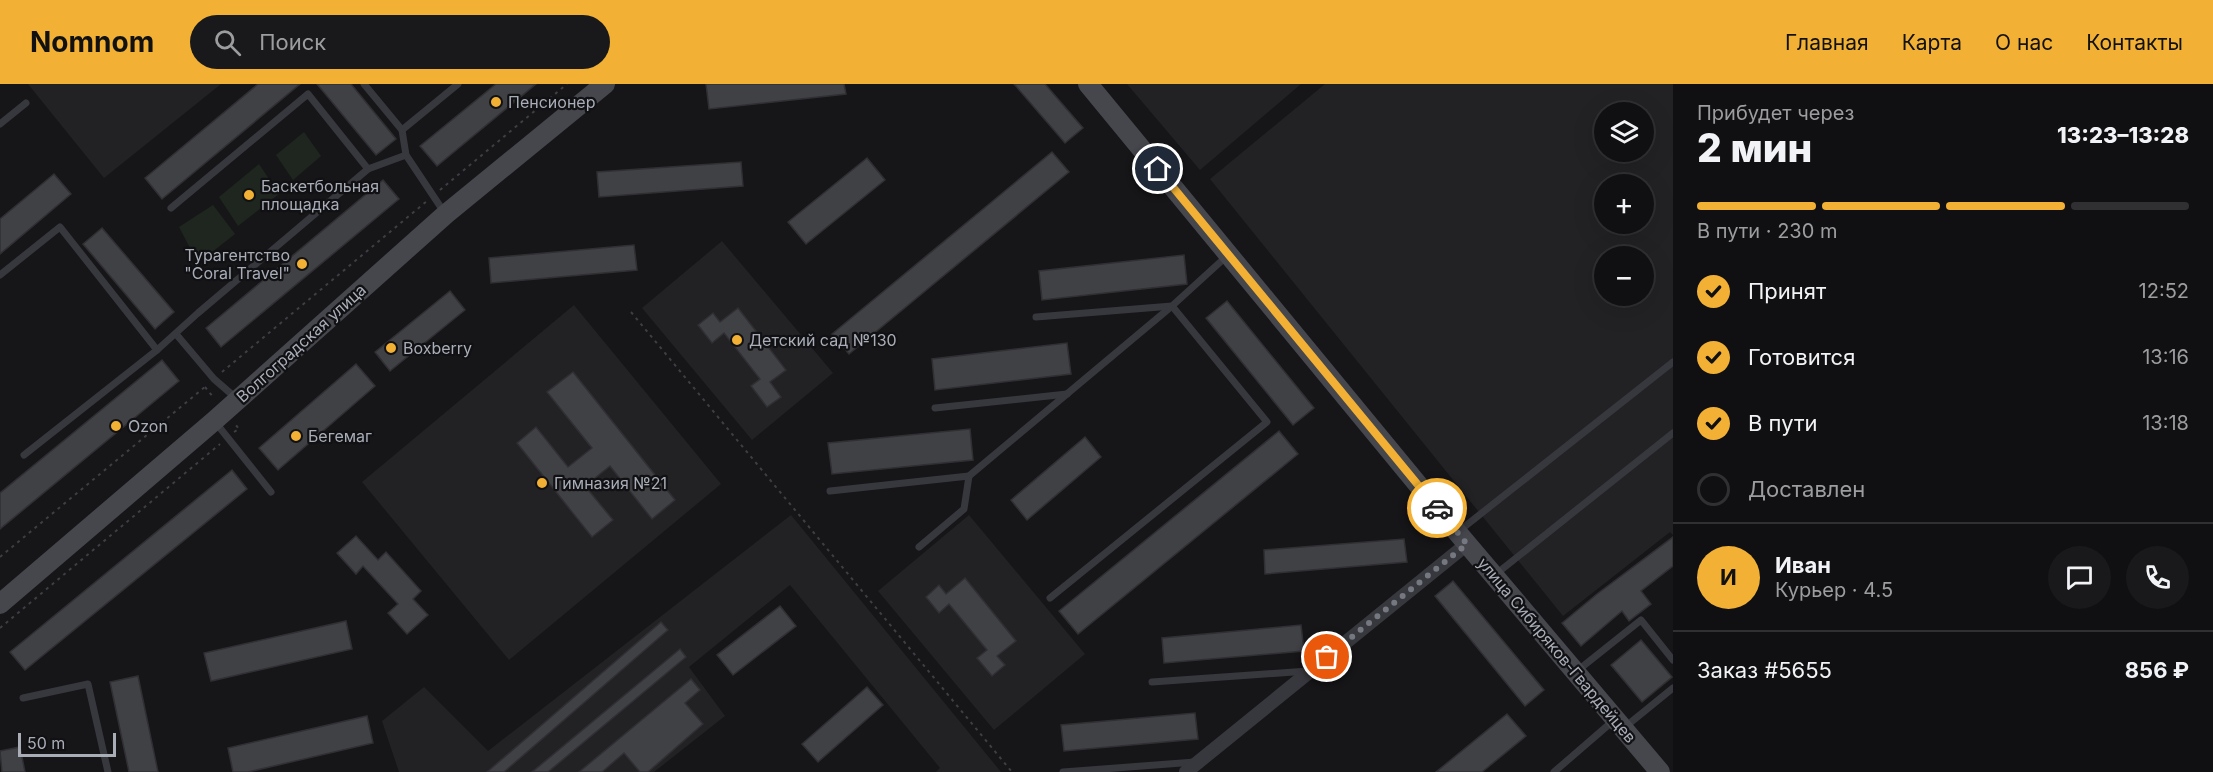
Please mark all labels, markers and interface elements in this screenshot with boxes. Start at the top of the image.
search box [190,15,610,69]
text: Nomnom [30,25,154,59]
icon: search [211,26,244,59]
text: Поиск [259,29,326,55]
text: Главная [1785,30,1869,55]
text: Карта [1902,30,1962,55]
text: О нас [1995,30,2053,55]
text: Контакты [2086,30,2183,55]
place label: Пенсионер [508,92,595,112]
marker: Пенсионер [489,95,503,109]
text: Прибудет через [1697,101,1854,125]
map controls [1594,102,1654,306]
button: layers [1594,102,1654,162]
text: 13:23–13:28 [2057,122,2189,148]
text: 2 мин [1697,124,1812,171]
pin [1132,143,1183,194]
icon: home [1141,152,1174,185]
button: + [1594,174,1654,234]
place label: Баскетбольная площадка [261,176,379,214]
marker: Баскетбольная площадка [242,188,256,202]
text: В пути · 230 m [1697,219,1838,243]
place label: Турагентство "Coral Travel" [184,245,290,283]
button: − [1594,246,1654,306]
marker: Турагентство "Coral Travel" [295,257,309,271]
icon: check [1697,275,1730,308]
text: Принят [1748,278,1826,304]
text: 12:52 [2139,279,2189,303]
street label: Волгоградская улица [232,280,370,406]
place label: Детский сад №130 [749,330,897,350]
marker: Детский сад №130 [730,333,744,347]
place label: Boxberry [403,338,472,358]
marker: Boxberry [384,341,398,355]
icon: check [1697,341,1730,374]
text: Готовится [1748,344,1855,370]
text: 13:16 [2142,345,2189,369]
icon: check [1697,407,1730,440]
text: В пути [1748,410,1817,436]
text: 13:18 [2142,411,2189,435]
place label: Ozon [128,416,168,436]
marker: Ozon [109,419,123,433]
place label: Бегемаг [308,426,372,446]
marker: Бегемаг [289,429,303,443]
place label: Гимназия №21 [554,473,667,493]
marker: Гимназия №21 [535,476,549,490]
text: Доставлен [1748,476,1865,502]
courier [1407,478,1467,538]
icon: car [1421,492,1454,525]
button: chat [2048,546,2111,609]
button: phone [2126,546,2189,609]
text: Иван [1775,552,1831,578]
street label: улица Сибиряков-Гвардейцев [1474,553,1640,747]
text: И [1720,564,1737,590]
text: Курьер · 4.5 [1775,578,1893,602]
pin [1301,631,1352,682]
icon: bag [1310,640,1343,673]
text: Заказ #5655 [1697,657,1832,683]
text: 856 ₽ [2125,657,2189,683]
scale bar [18,730,116,758]
text: 50 m [27,733,65,753]

